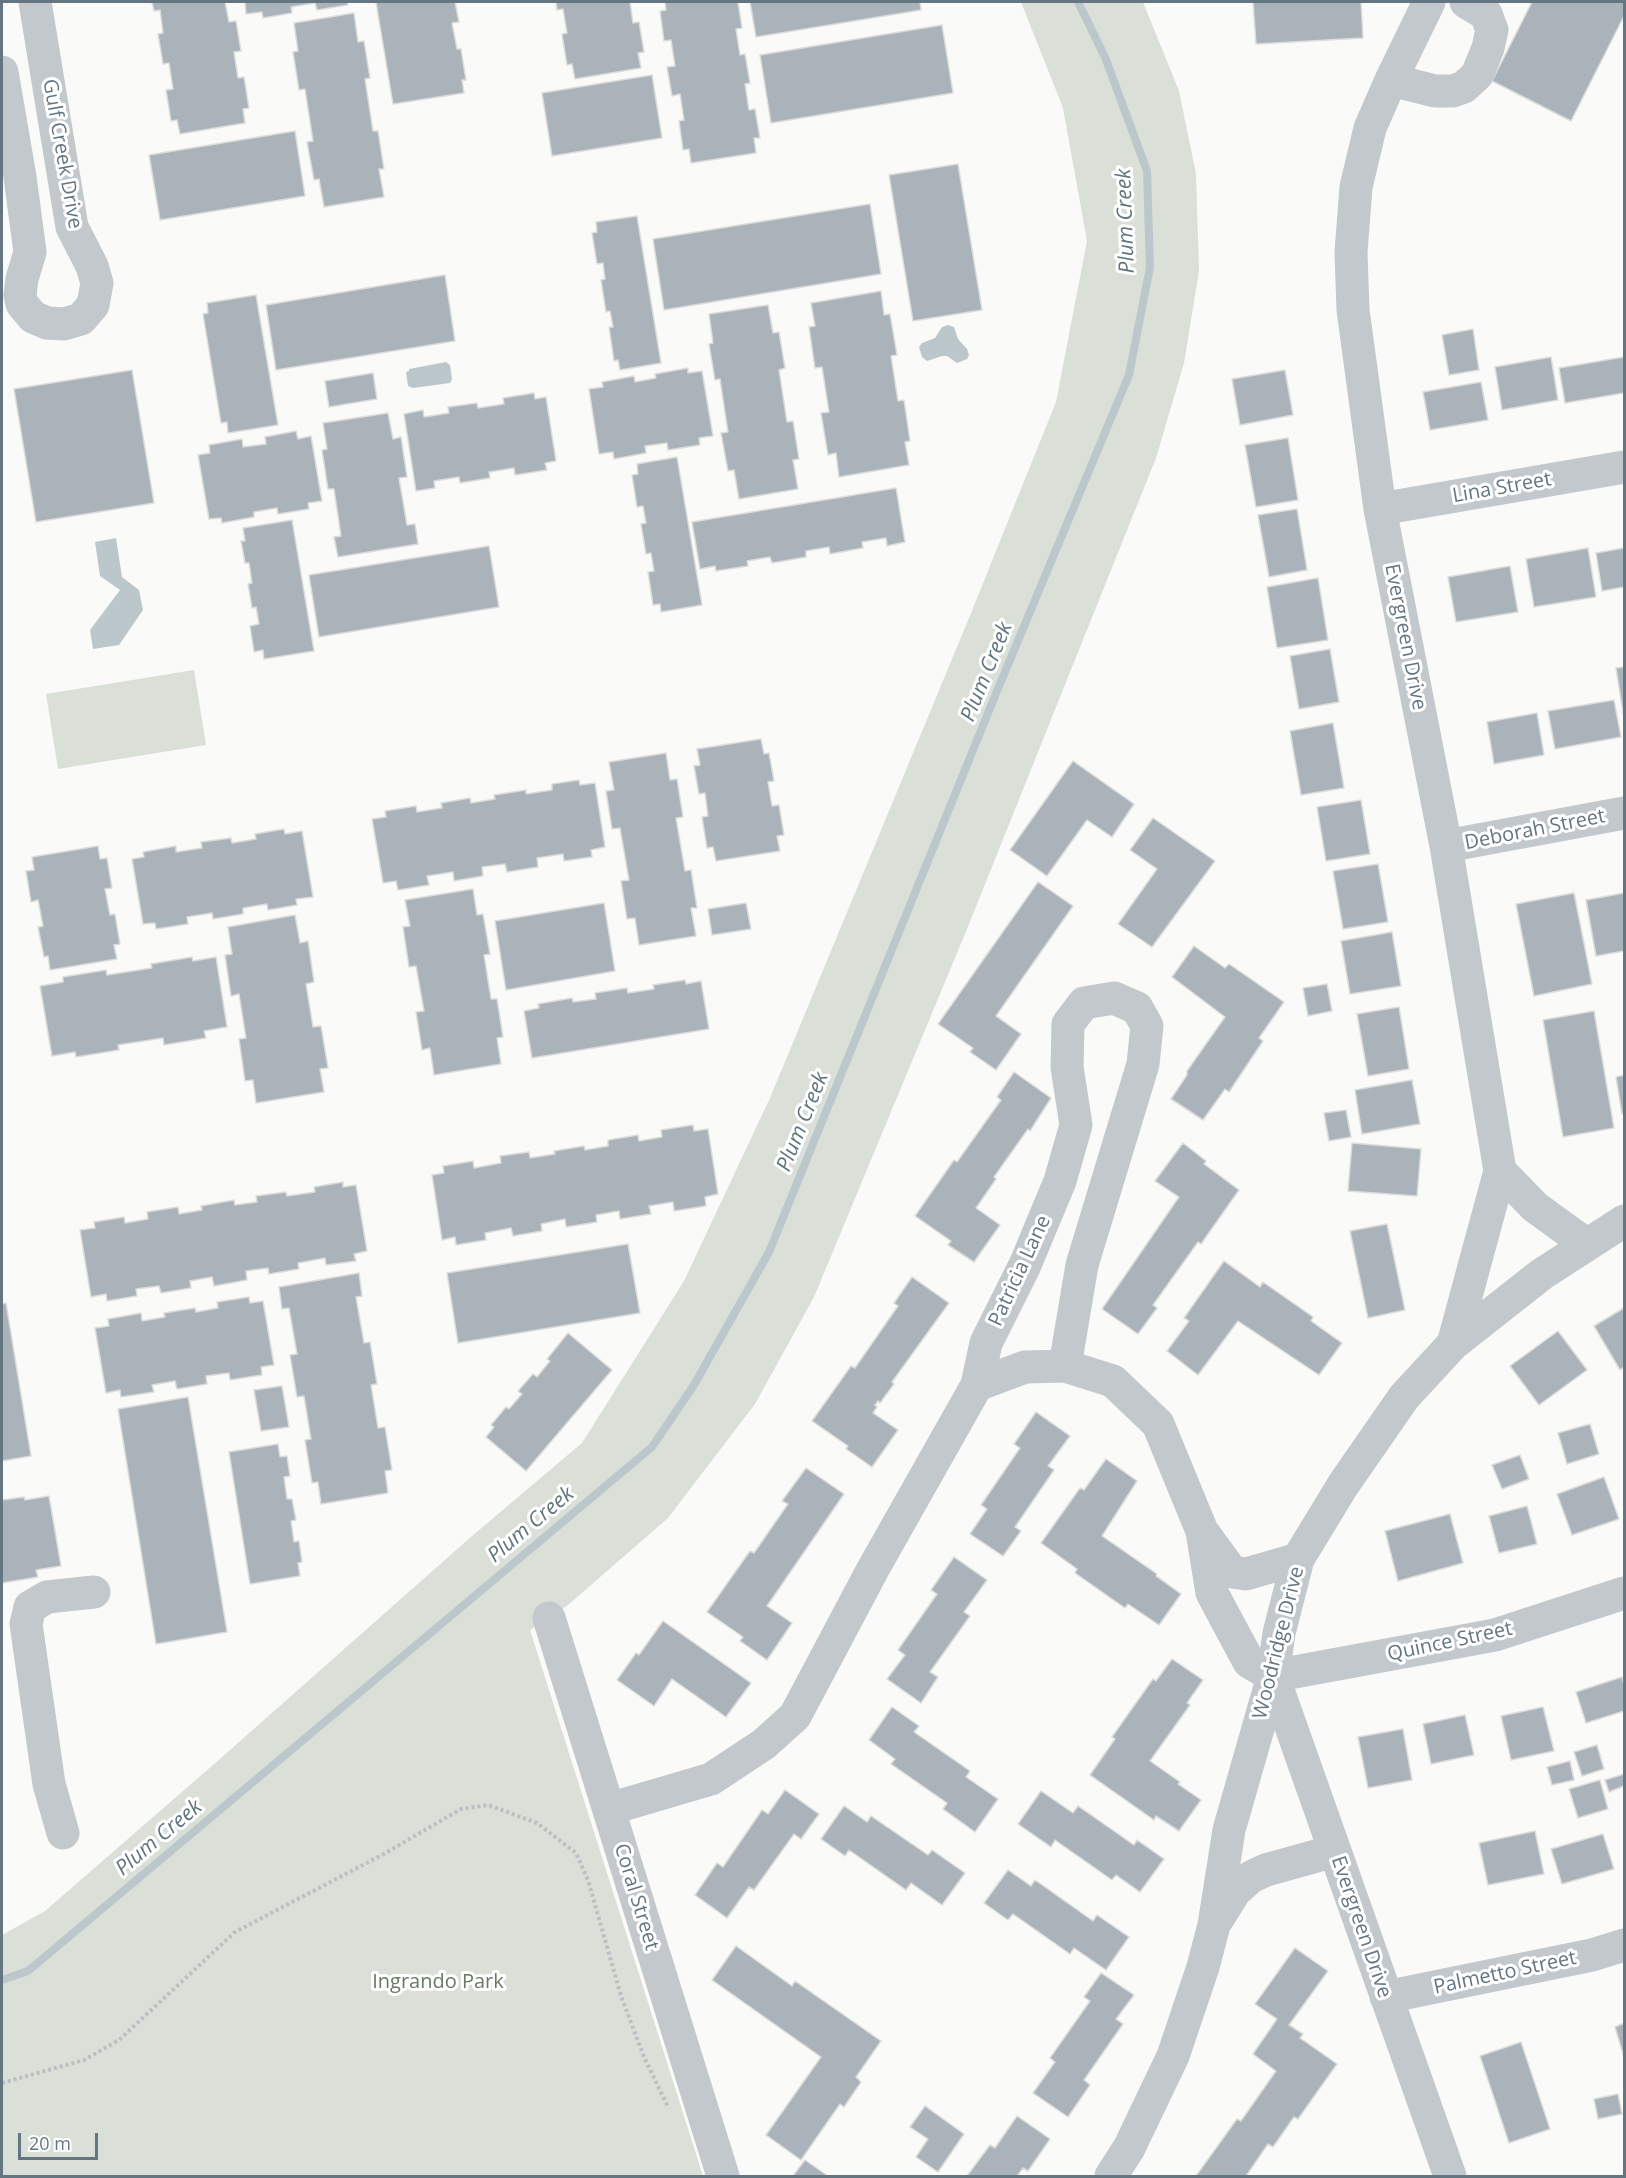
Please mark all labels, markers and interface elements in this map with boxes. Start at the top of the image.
street label: Gulf Creek Drive [37,77,87,231]
water label: Plum Creek [1112,168,1140,274]
street label: Lina Street [1451,468,1553,508]
street label: Evergreen Drive [1379,562,1431,712]
water label: Plum Creek [956,619,1018,725]
street label: Deborah Street [1463,805,1607,855]
water label: Plum Creek [772,1069,834,1175]
street label: Patricia Lane [984,1212,1056,1330]
water label: Plum Creek [483,1482,579,1568]
street label: Woodridge Drive [1248,1564,1310,1722]
street label: Quince Street [1385,1617,1515,1667]
water label: Plum Creek [111,1795,207,1881]
street label: Coral Street [608,1841,664,1953]
street label: Evergreen Drive [1325,1853,1397,2001]
street label: Palmetto Street [1431,1946,1579,2000]
park label: Ingrando Park [372,1970,504,1994]
scale bar [21,2121,100,2159]
text: 20 m [29,2131,71,2155]

